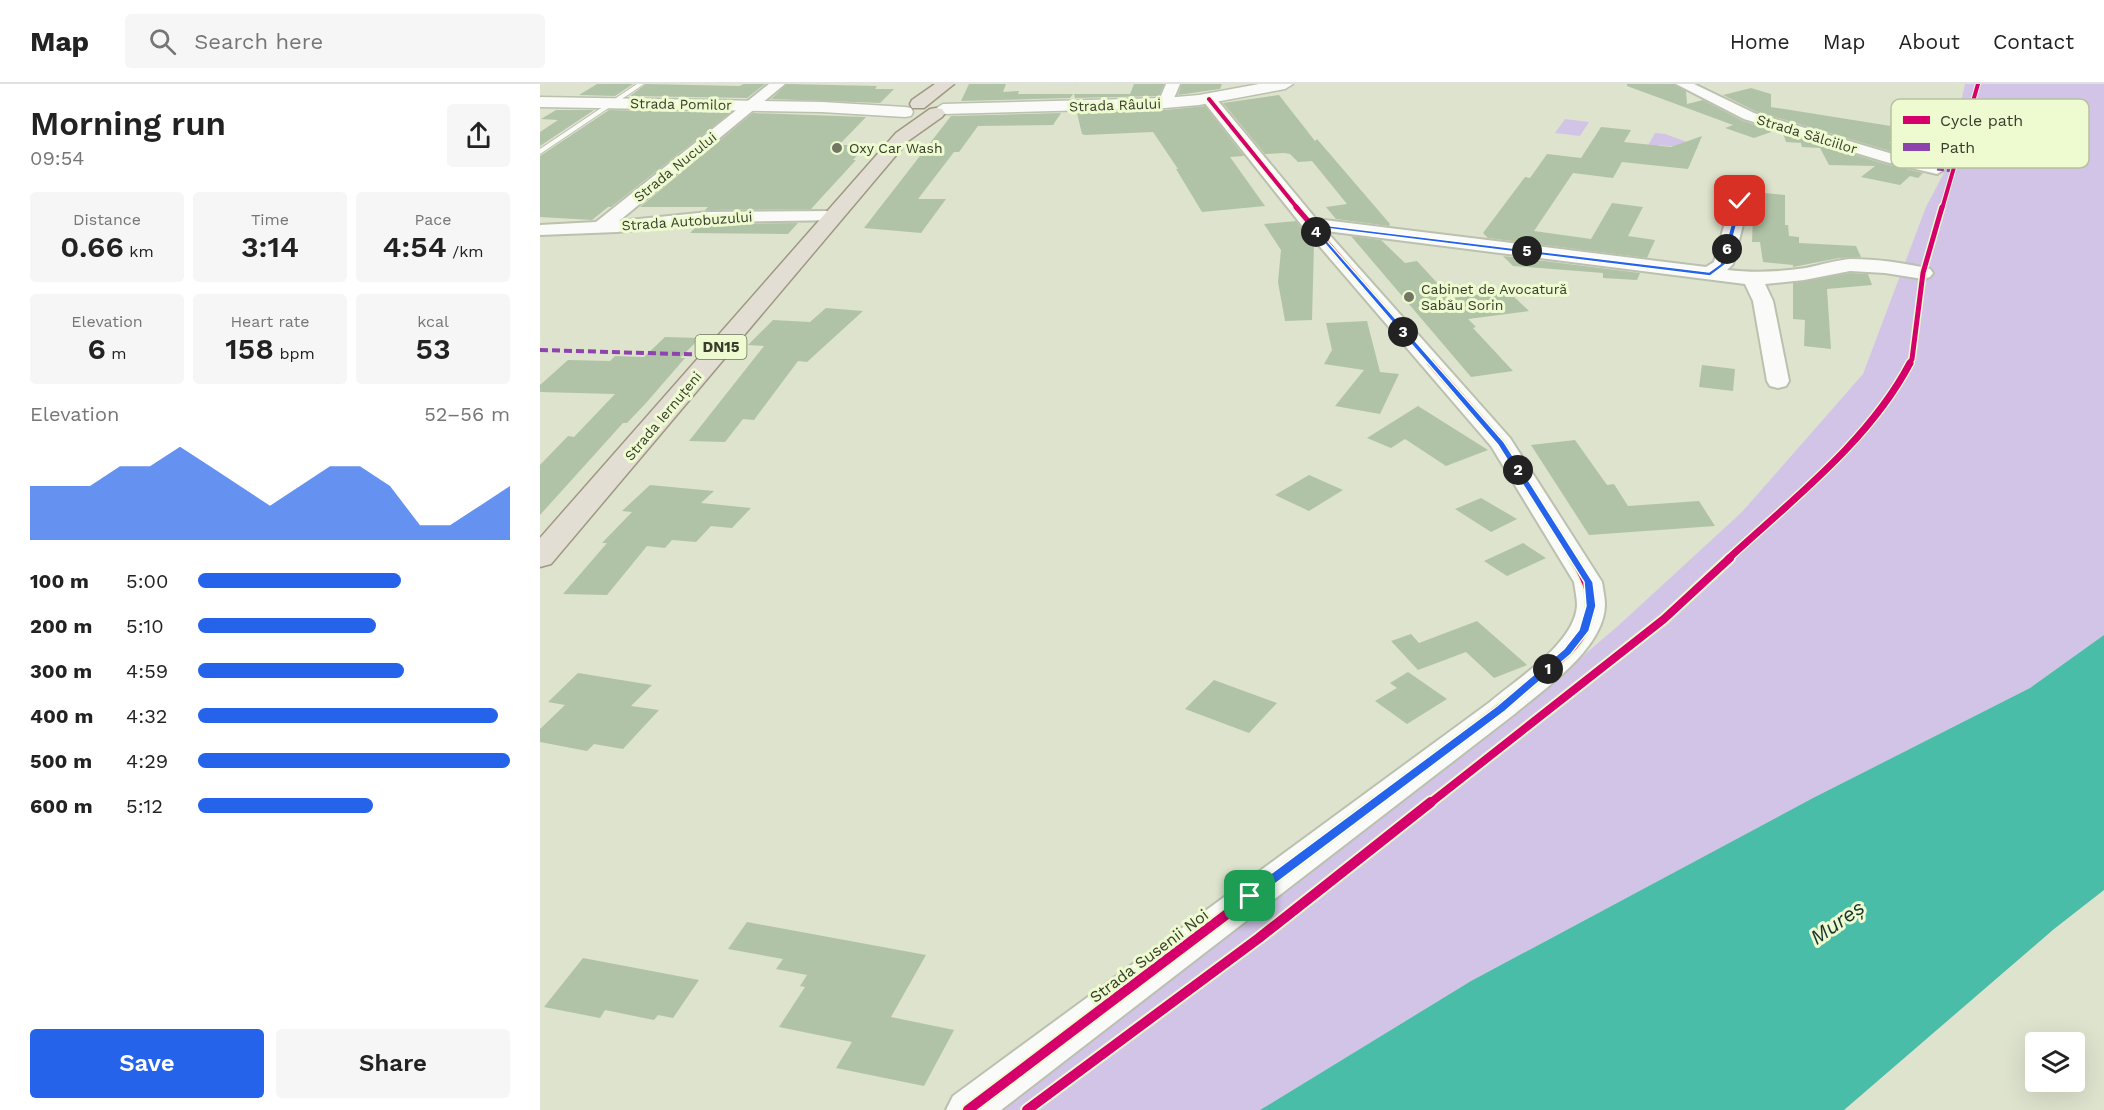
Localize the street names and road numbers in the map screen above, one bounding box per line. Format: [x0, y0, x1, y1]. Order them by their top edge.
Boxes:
street label: Strada Pomilor [630, 95, 732, 113]
street label: Strada Râului [1069, 95, 1161, 115]
street label: Strada Sălciilor [1755, 111, 1859, 157]
street label: Strada Nucului [631, 129, 719, 205]
street label: Strada Autobuzului [621, 208, 753, 234]
road number: DN15 [696, 335, 747, 359]
street label: Strada Iernuțeni [621, 368, 706, 464]
street label: Strada Susenii Noi [1086, 905, 1212, 1007]

